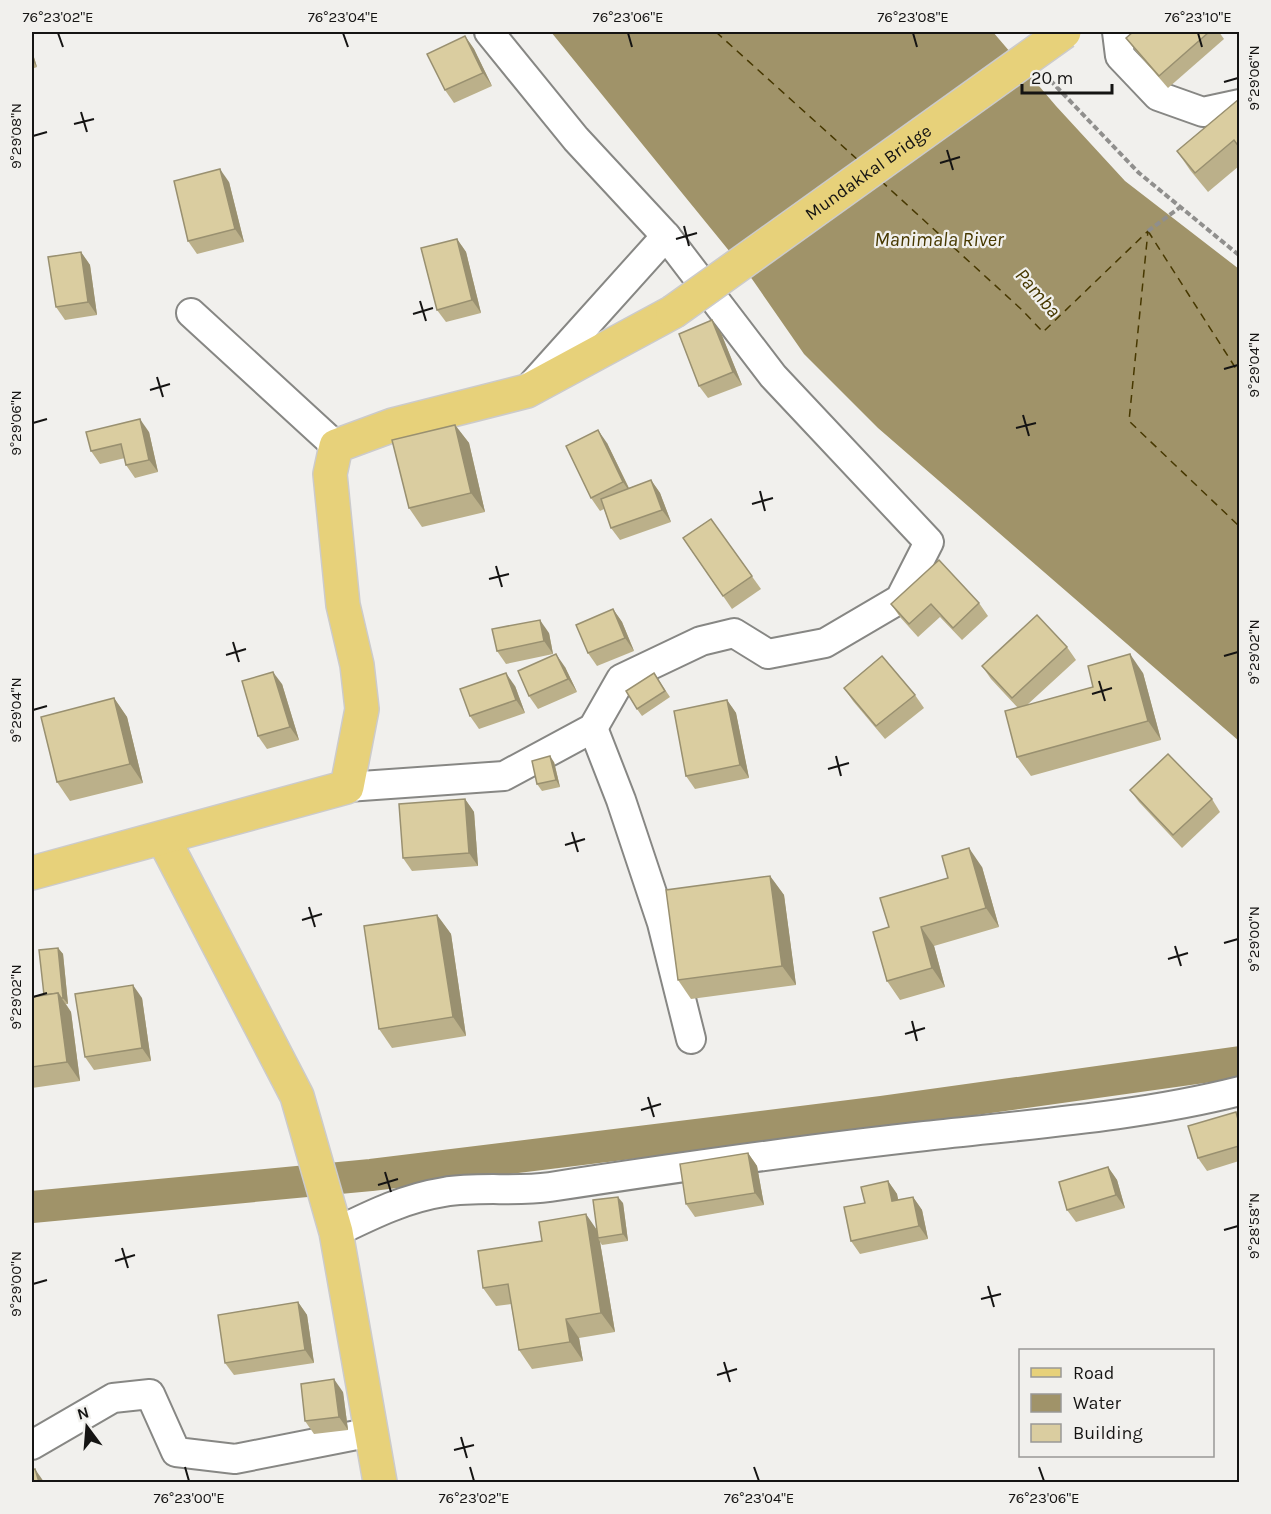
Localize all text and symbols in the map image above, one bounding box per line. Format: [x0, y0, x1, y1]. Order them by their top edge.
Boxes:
text: 76°23'02"E [23, 8, 93, 26]
text: 76°23'04"E [308, 8, 378, 26]
text: 76°23'06"E [593, 8, 663, 26]
text: 76°23'08"E [877, 8, 949, 26]
text: 76°23'10"E [1164, 8, 1232, 26]
text: 9°29'06"N [1245, 45, 1263, 111]
scale bar [1022, 57, 1112, 95]
text: 20 m [1031, 67, 1073, 89]
text: 9°29'08"N [7, 103, 25, 169]
street label: Mundakkal Bridge [801, 120, 936, 225]
water label: Manimala River [874, 228, 1005, 251]
water label: Pamba [1010, 264, 1066, 322]
text: 9°29'04"N [1245, 332, 1263, 398]
text: 9°29'06"N [7, 390, 25, 456]
text: 9°29'02"N [1245, 619, 1263, 685]
text: 9°29'04"N [7, 677, 25, 743]
text: 9°29'00"N [1245, 906, 1263, 972]
text: 9°29'02"N [7, 964, 25, 1030]
text: 9°28'58"N [1245, 1193, 1263, 1259]
text: 9°29'00"N [7, 1251, 25, 1317]
legend [1019, 1349, 1214, 1457]
text: Road [1073, 1362, 1114, 1384]
text: Water [1073, 1392, 1121, 1414]
north arrow [57, 1397, 117, 1457]
text: N [75, 1402, 91, 1424]
text: Building [1073, 1422, 1143, 1444]
text: 76°23'00"E [153, 1489, 225, 1507]
text: 76°23'02"E [439, 1489, 509, 1507]
text: 76°23'04"E [724, 1489, 794, 1507]
text: 76°23'06"E [1009, 1489, 1079, 1507]

